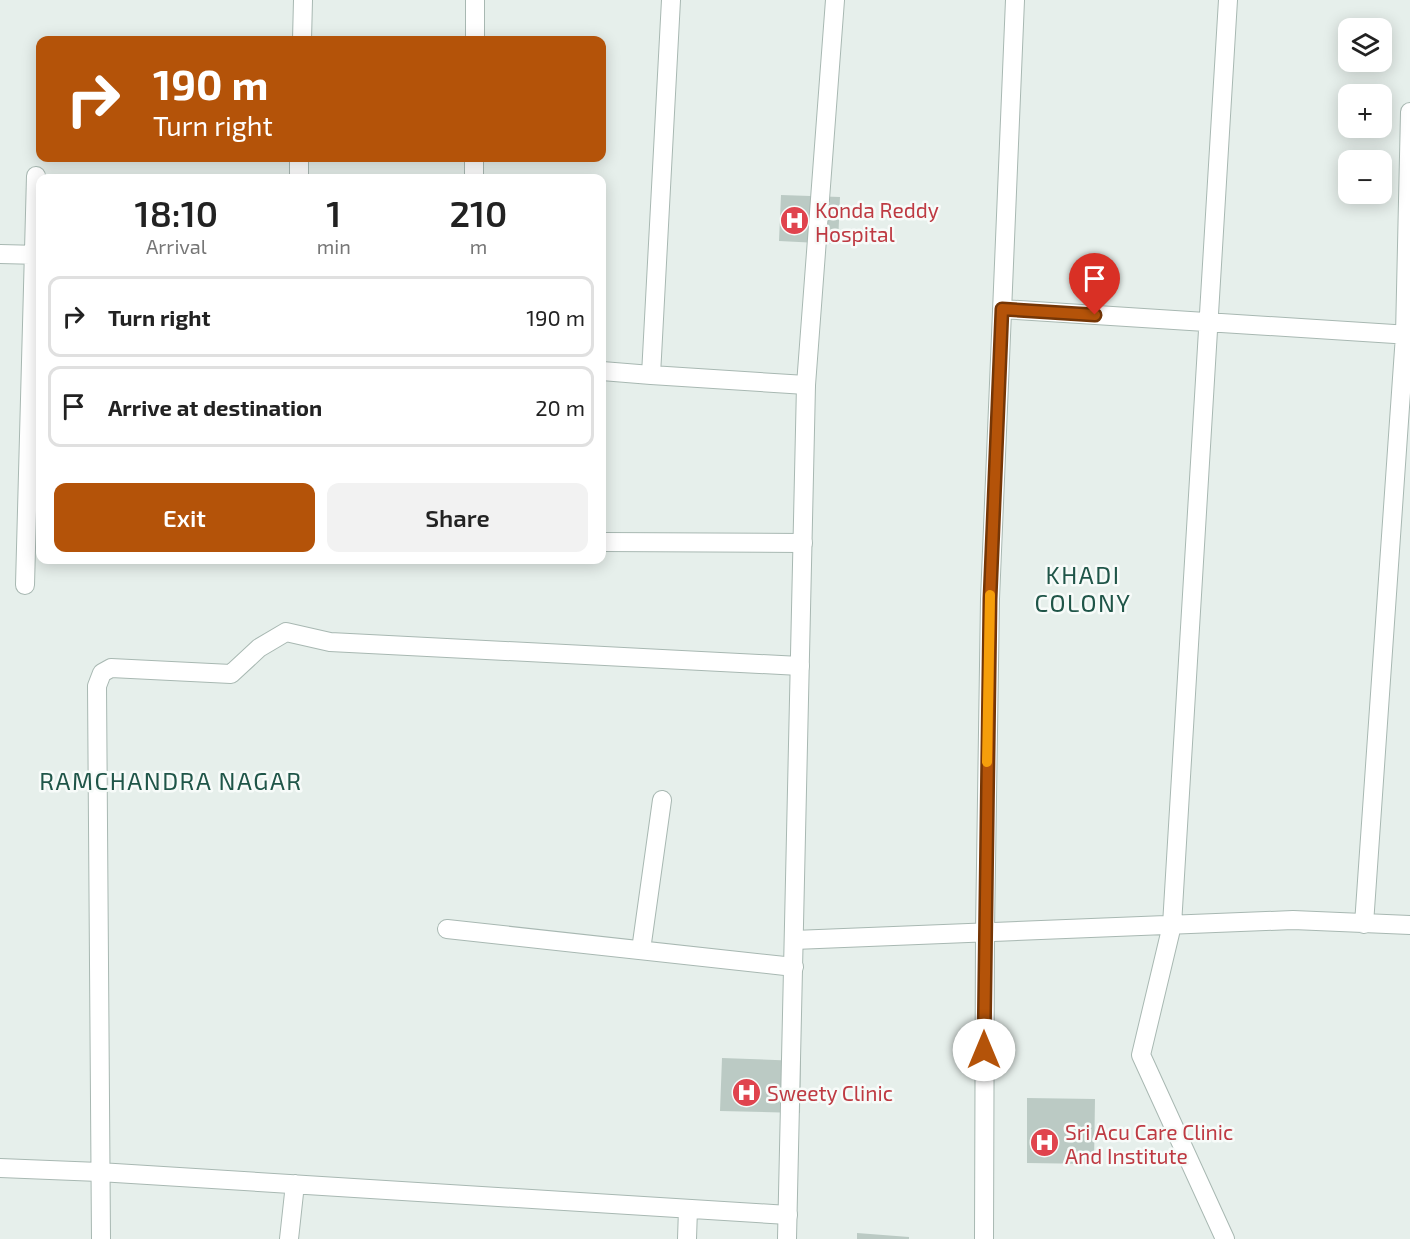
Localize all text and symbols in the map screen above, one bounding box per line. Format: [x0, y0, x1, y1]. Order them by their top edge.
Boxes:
map controls [1338, 18, 1392, 204]
button: layers [1338, 18, 1392, 72]
text: 190 m [153, 58, 269, 108]
icon: right [54, 60, 132, 138]
button: + [1338, 84, 1392, 138]
text: Turn right [153, 109, 273, 141]
button: − [1338, 150, 1392, 204]
text: 18:10 [135, 191, 218, 234]
text: 1 [326, 191, 341, 234]
text: 210 [449, 191, 507, 234]
place label: Konda Reddy Hospital [815, 197, 939, 246]
hospital icon: Konda Reddy Hospital [778, 205, 810, 237]
text: Arrival [146, 234, 207, 258]
text: min [317, 234, 351, 258]
text: m [470, 234, 487, 258]
pin [1069, 253, 1120, 315]
icon: arrive [1078, 262, 1111, 295]
icon: right [57, 300, 90, 333]
text: Turn right [108, 304, 210, 330]
text: 190 m [526, 304, 585, 330]
icon: arrive [57, 390, 90, 423]
text: Arrive at destination [108, 394, 322, 420]
text: 20 m [535, 394, 585, 420]
button: Exit [54, 483, 315, 552]
button: Share [327, 483, 588, 552]
district label: KHADI COLONY [1034, 560, 1132, 617]
district label: RAMCHANDRA NAGAR [39, 766, 303, 795]
position arrow [952, 1018, 1016, 1082]
hospital icon: Sweety Clinic [730, 1076, 762, 1108]
place label: Sweety Clinic [767, 1080, 893, 1105]
place label: Sri Acu Care Clinic And Institute [1065, 1119, 1233, 1168]
hospital icon: Sri Acu Care Clinic And Institute [1028, 1127, 1060, 1159]

